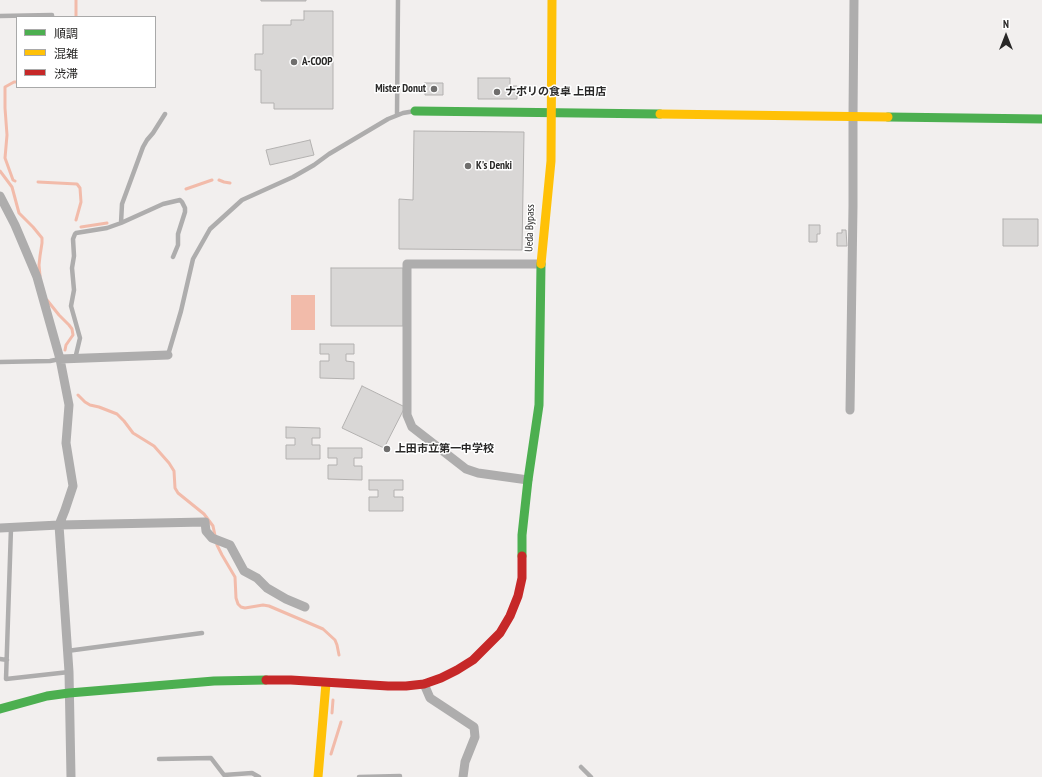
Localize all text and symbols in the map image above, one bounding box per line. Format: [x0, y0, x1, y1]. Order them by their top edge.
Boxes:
legend [16, 16, 156, 88]
north arrow [986, 16, 1026, 56]
text: N [1003, 17, 1009, 31]
text: 順調 [54, 26, 78, 41]
text: 混雑 [54, 46, 78, 61]
place label: A-COOP [302, 55, 333, 69]
marker: A-COOP [289, 57, 299, 67]
text: 渋滞 [54, 66, 78, 81]
place label: Mister Donut [375, 82, 426, 96]
marker: Mister Donut [429, 84, 439, 94]
place label: ナポリの食卓 上田店 [505, 85, 606, 99]
marker: ナポリの食卓 上田店 [492, 87, 502, 97]
place label: K's Denki [476, 159, 512, 173]
marker: K's Denki [463, 161, 473, 171]
street label: Ueda Bypass [523, 204, 537, 252]
place label: 上田市立第一中学校 [395, 442, 494, 456]
marker: 上田市立第一中学校 [382, 444, 392, 454]

